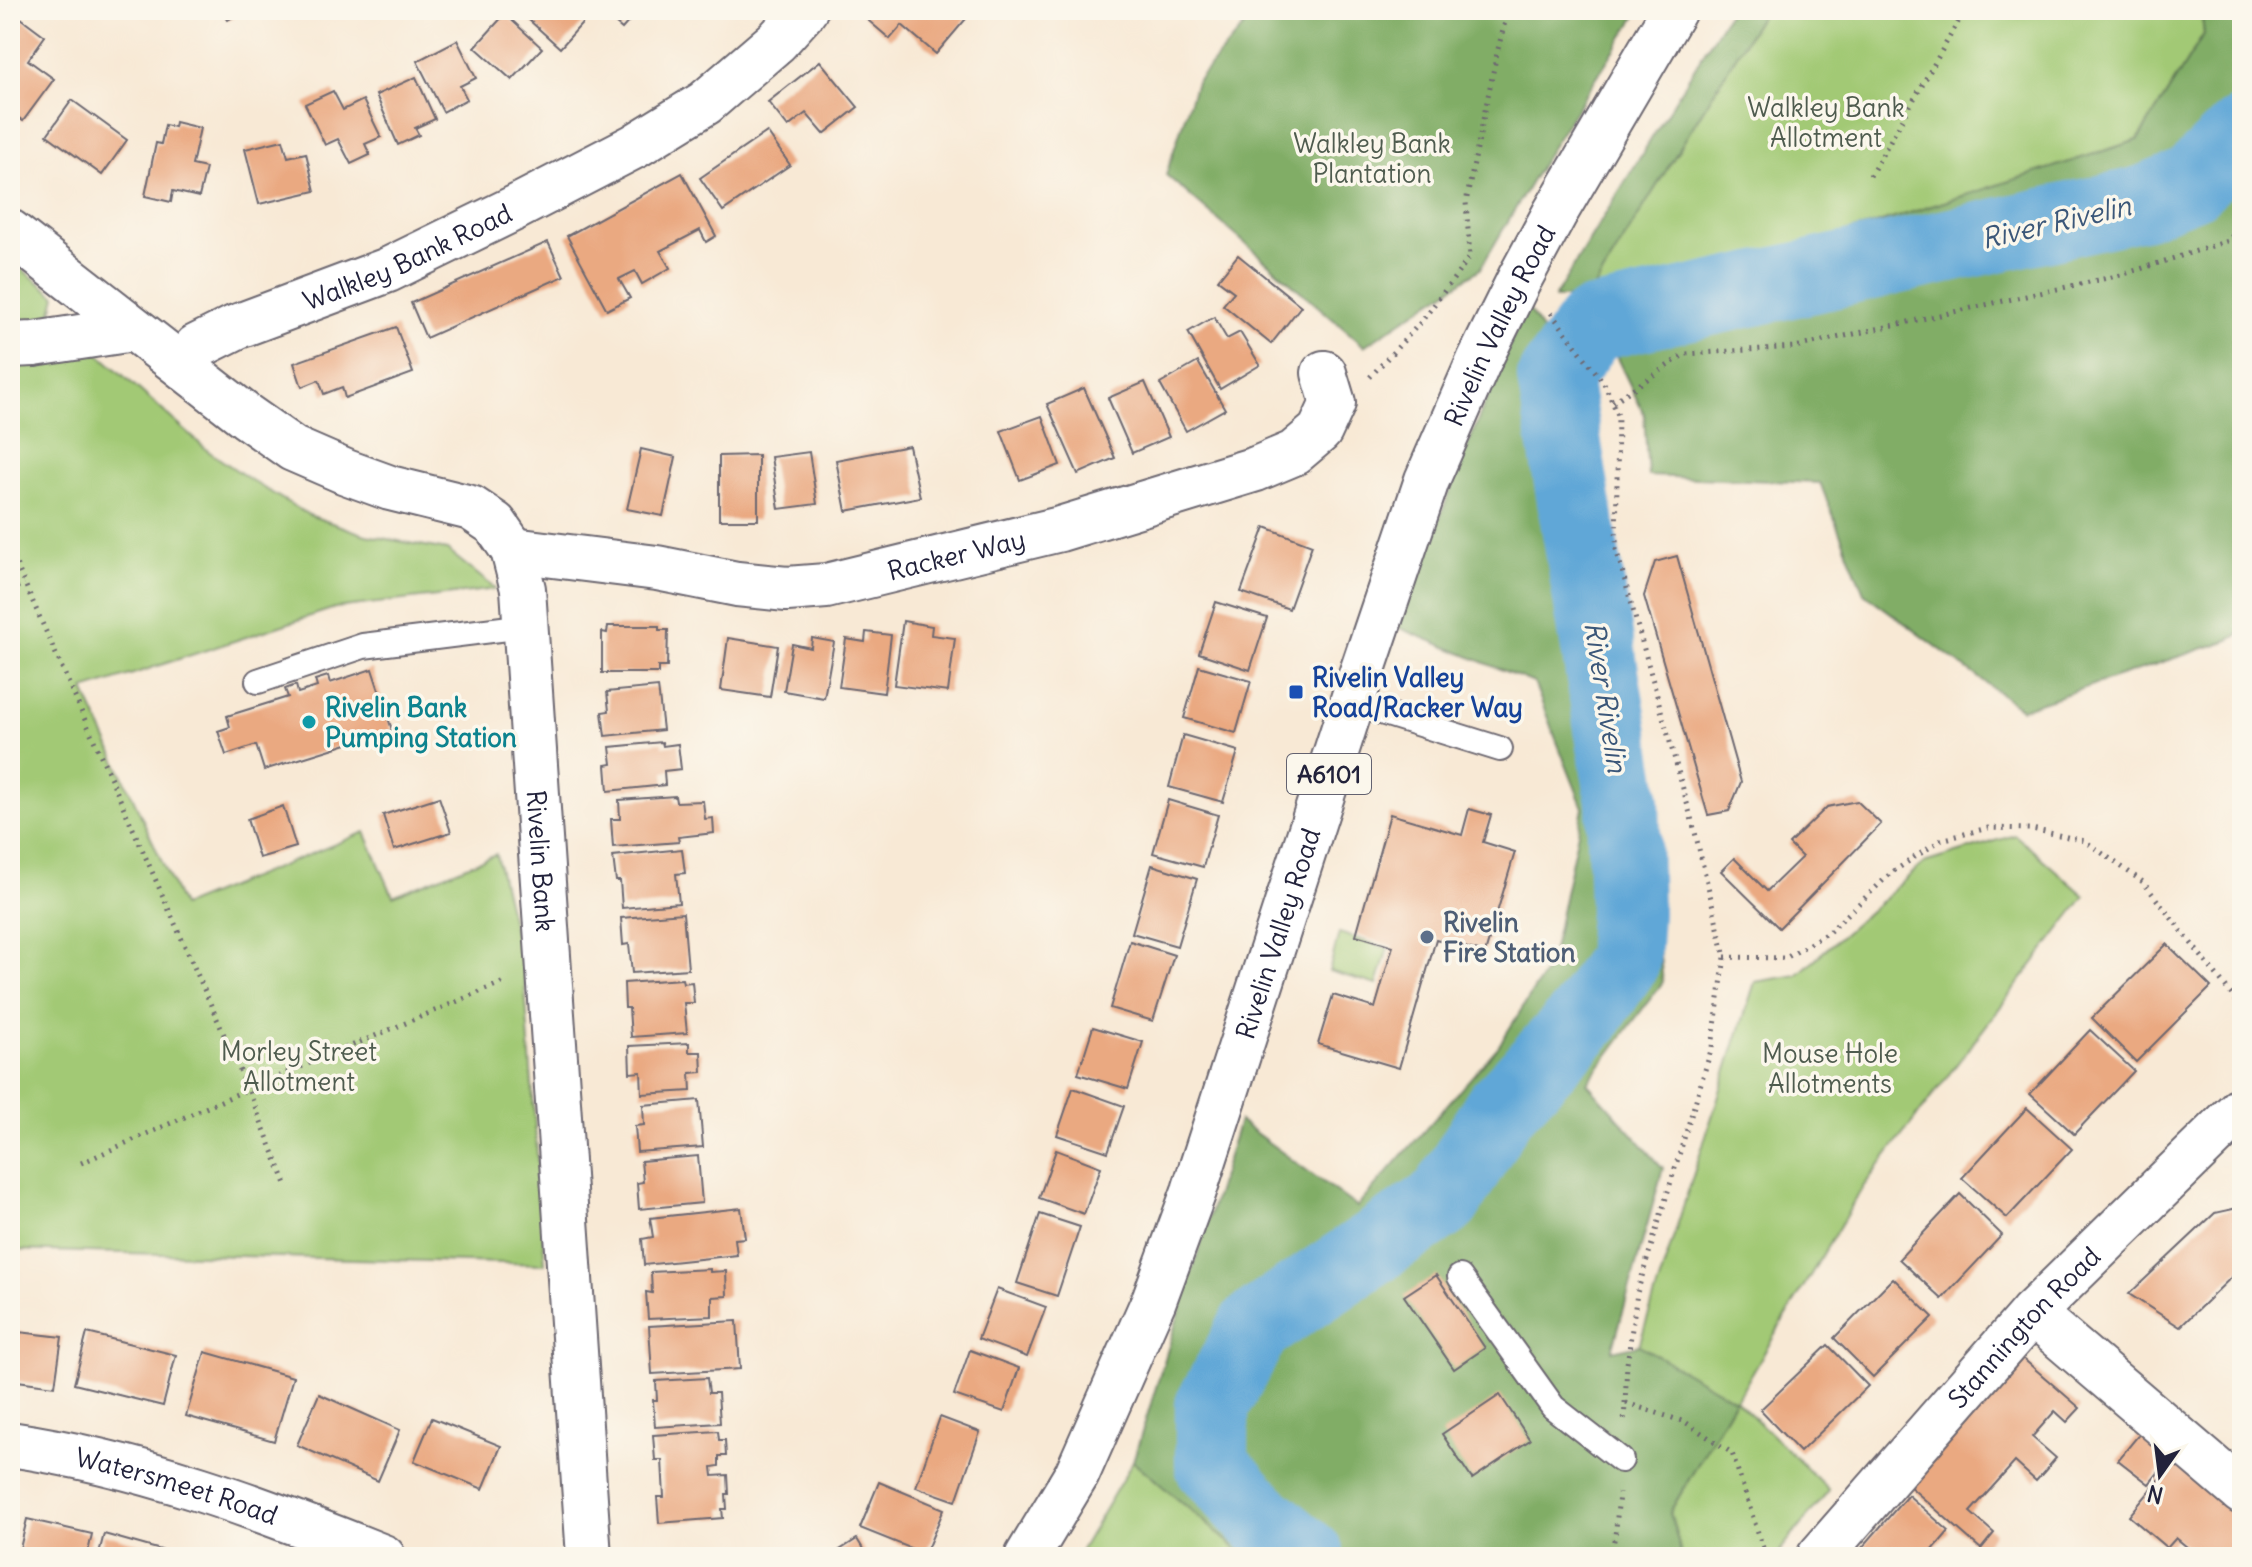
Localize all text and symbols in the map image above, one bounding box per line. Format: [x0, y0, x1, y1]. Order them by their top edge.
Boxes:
park label: Walkley Bank Allotment [1747, 91, 1905, 154]
park label: Walkley Bank Plantation [1293, 127, 1451, 190]
water label: River Rivelin [1978, 187, 2135, 257]
street label: Walkley Bank Road [298, 196, 517, 317]
street label: Rivelin Valley Road [1436, 219, 1562, 431]
street label: Racker Way [884, 522, 1028, 587]
water label: River Rivelin [1576, 619, 1636, 776]
place label: Rivelin Valley Road/Racker Way [1312, 661, 1523, 724]
marker: Rivelin Valley Road/Racker Way [1287, 683, 1305, 701]
place label: Rivelin Bank Pumping Station [325, 691, 517, 754]
marker: Rivelin Bank Pumping Station [300, 713, 318, 731]
road number: A6101 [1287, 754, 1371, 794]
street label: Rivelin Bank [520, 789, 563, 933]
street label: Rivelin Valley Road [1228, 824, 1327, 1043]
place label: Rivelin Fire Station [1443, 906, 1575, 969]
marker: Rivelin Fire Station [1418, 928, 1436, 946]
park label: Morley Street Allotment [221, 1035, 377, 1098]
park label: Mouse Hole Allotments [1762, 1037, 1898, 1100]
street label: Stannington Road [1940, 1239, 2107, 1414]
north arrow [2120, 1435, 2200, 1515]
street label: Watersmeet Road [73, 1440, 282, 1531]
text: N [2144, 1479, 2166, 1510]

